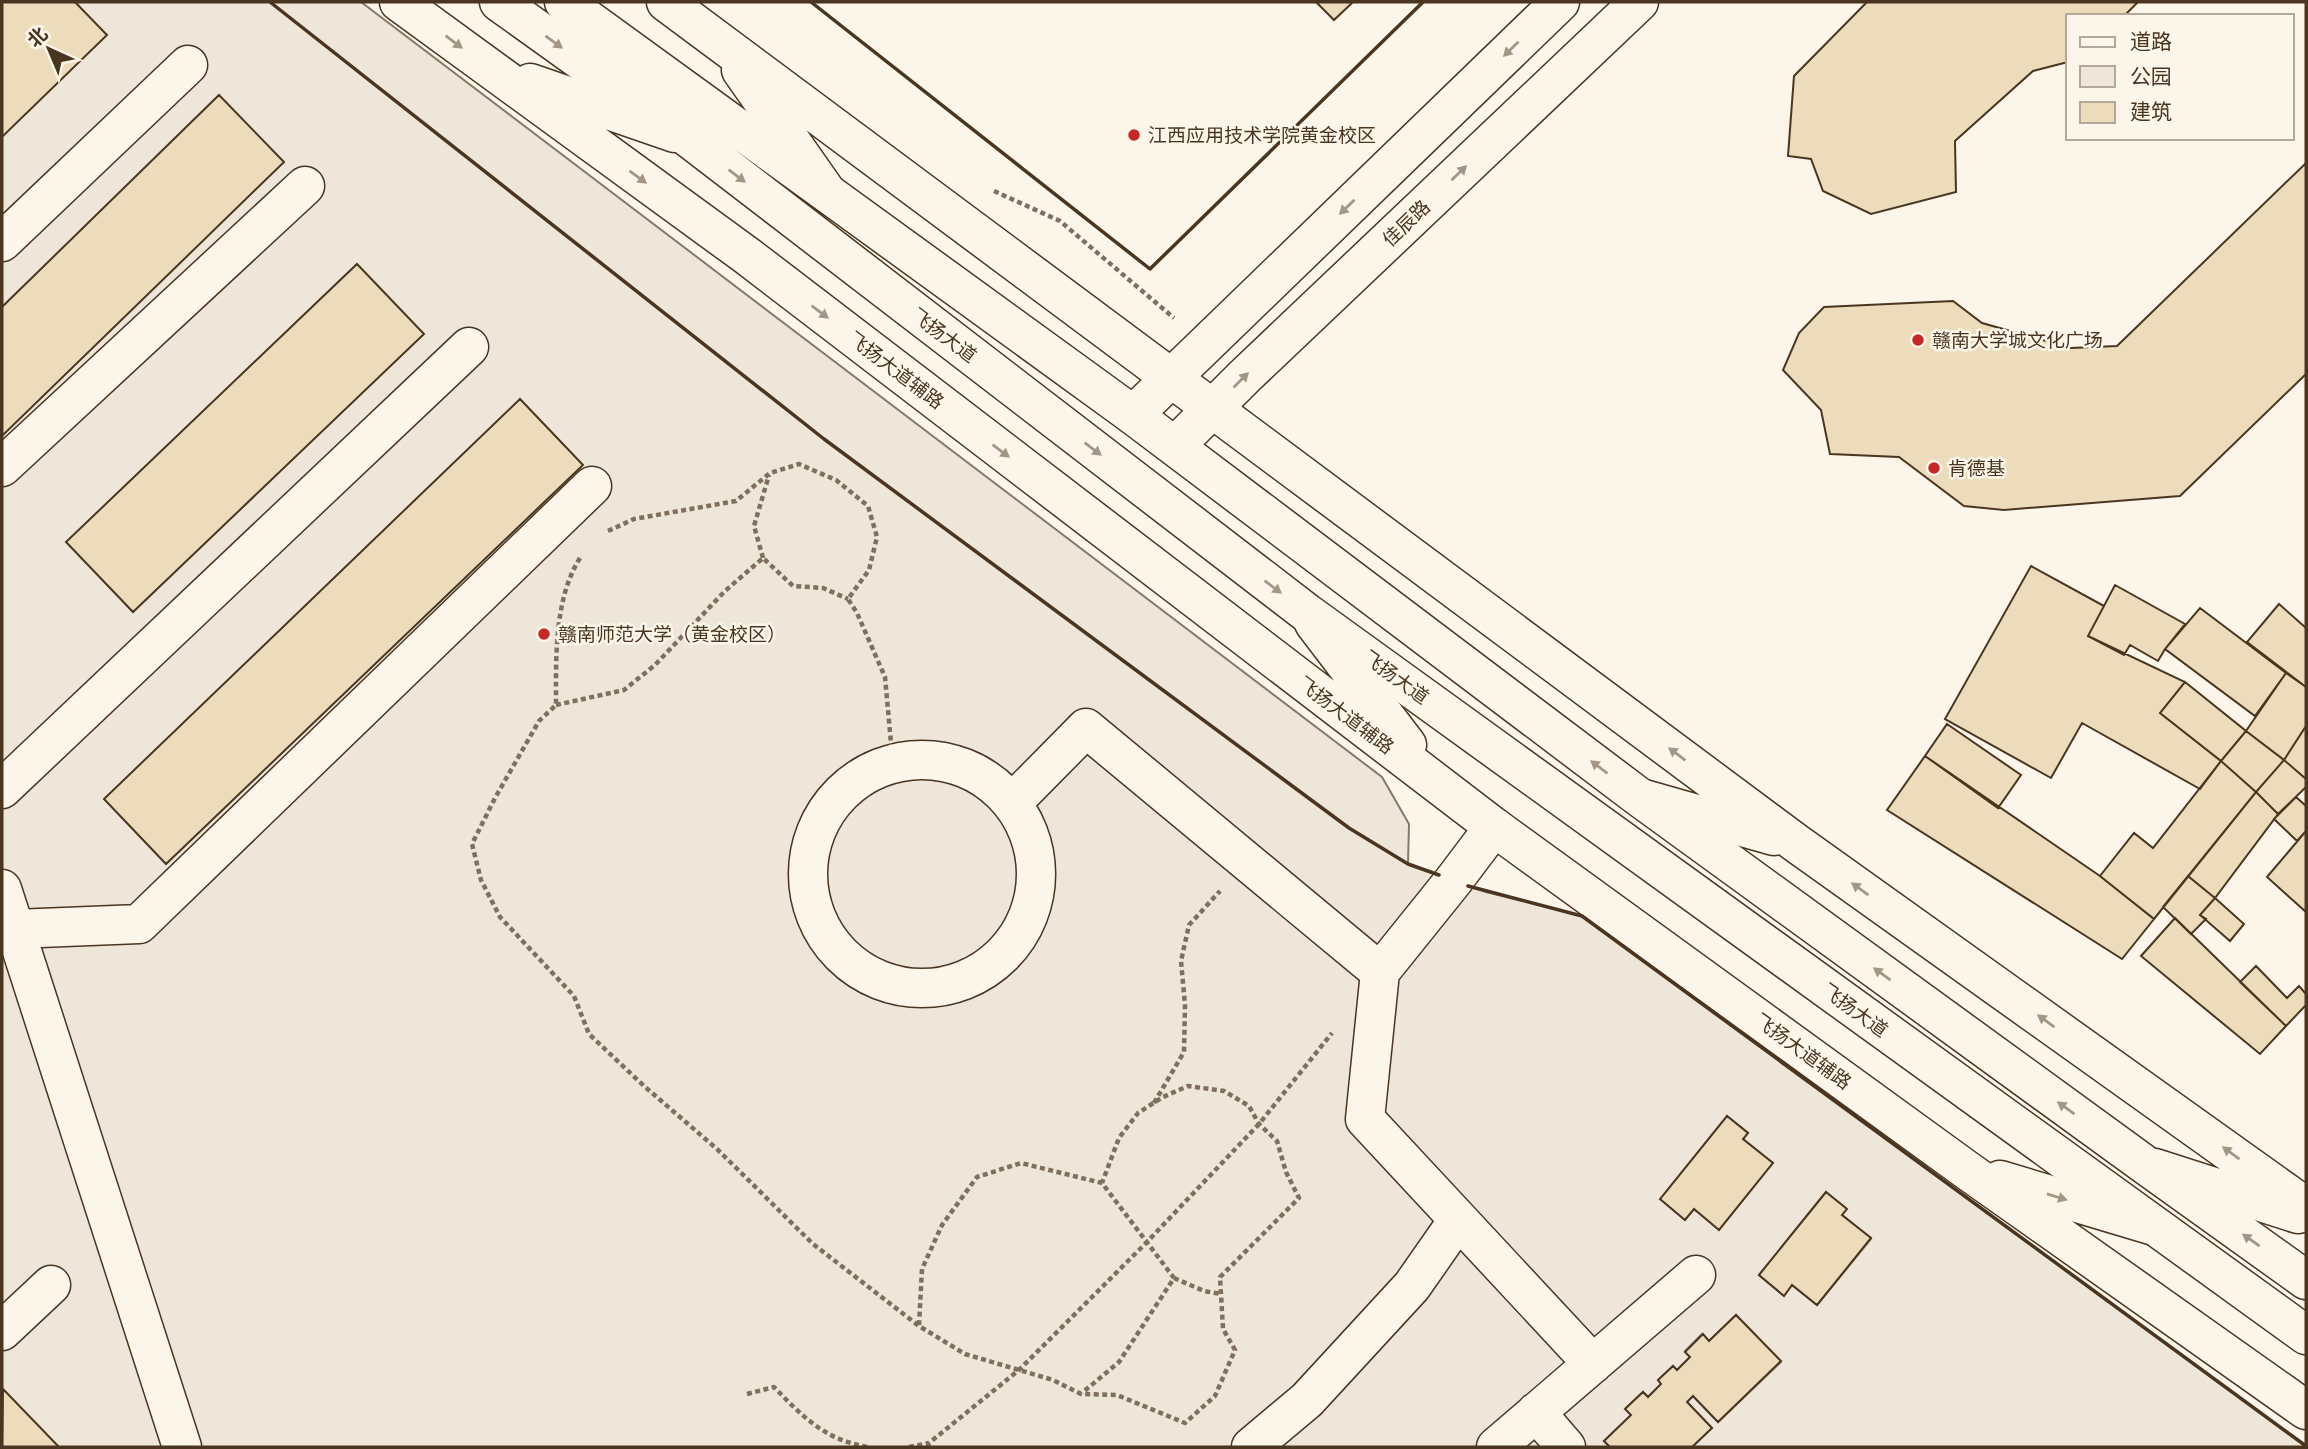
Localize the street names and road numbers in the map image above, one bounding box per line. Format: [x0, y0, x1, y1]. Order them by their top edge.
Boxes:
street label: 佳辰路 [1376, 194, 1436, 252]
street label: 飞扬大道 [906, 302, 982, 368]
street label: 飞扬大道辅路 [843, 325, 949, 415]
street label: 飞扬大道 [1358, 644, 1434, 710]
street label: 飞扬大道辅路 [1293, 670, 1399, 760]
street label: 飞扬大道 [1817, 977, 1893, 1043]
street label: 飞扬大道辅路 [1749, 1007, 1857, 1095]

